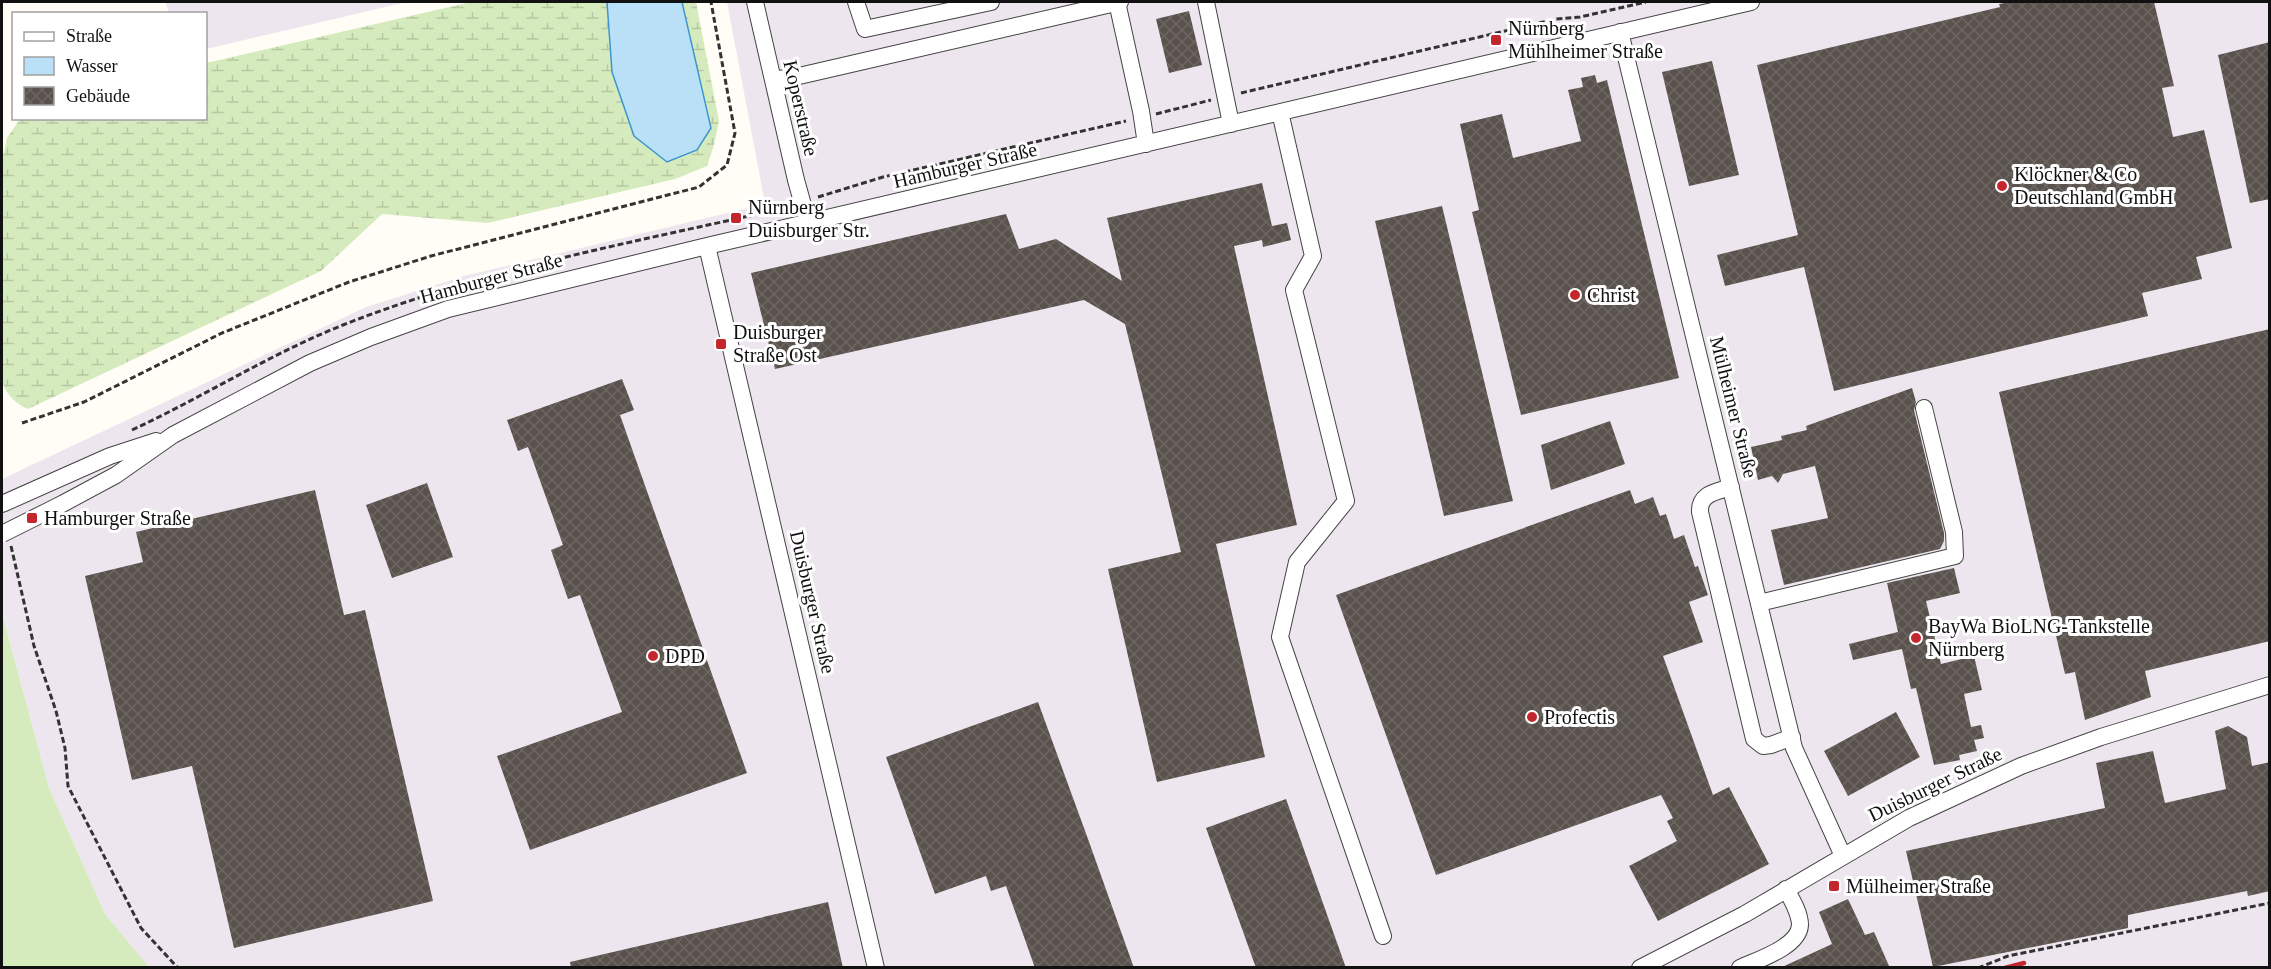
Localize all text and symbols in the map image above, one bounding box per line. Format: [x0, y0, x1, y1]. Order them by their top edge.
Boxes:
legend [12, 12, 207, 120]
place label: Nürnberg Mühlheimer Straße [1508, 17, 1663, 62]
text: Straße [66, 26, 112, 46]
marker: Nürnberg Mühlheimer Straße [1489, 33, 1503, 47]
text: Wasser [66, 56, 118, 76]
street label: Koperstraße [778, 58, 823, 158]
text: Gebäude [66, 86, 130, 106]
street label: Hamburger Straße [891, 138, 1039, 193]
place label: Klöckner & Co Deutschland GmbH [2014, 163, 2173, 208]
marker: Klöckner & Co Deutschland GmbH [1995, 179, 2009, 193]
place label: Nürnberg Duisburger Str. [748, 196, 870, 242]
marker: Nürnberg Duisburger Str. [729, 211, 743, 225]
street label: Hamburger Straße [417, 248, 565, 309]
place label: Christ [1587, 284, 1636, 306]
marker: Christ [1568, 288, 1582, 302]
place label: Duisburger Straße Ost [733, 321, 823, 366]
street label: Mülheimer Straße [1706, 334, 1762, 480]
marker: Duisburger Straße Ost [714, 337, 728, 351]
place label: Hamburger Straße [44, 507, 191, 530]
marker: Hamburger Straße [25, 511, 39, 525]
street label: Duisburger Straße [785, 529, 840, 676]
place label: BayWa BioLNG-Tankstelle Nürnberg [1928, 615, 2150, 661]
marker: BayWa BioLNG-Tankstelle Nürnberg [1909, 631, 1923, 645]
place label: DPD [665, 645, 705, 667]
marker: DPD [646, 649, 660, 663]
place label: Profectis [1544, 706, 1615, 728]
marker: Profectis [1525, 710, 1539, 724]
street label: Duisburger Straße [1865, 742, 2006, 827]
place label: Mülheimer Straße [1846, 875, 1991, 897]
marker: Mülheimer Straße [1827, 879, 1841, 893]

